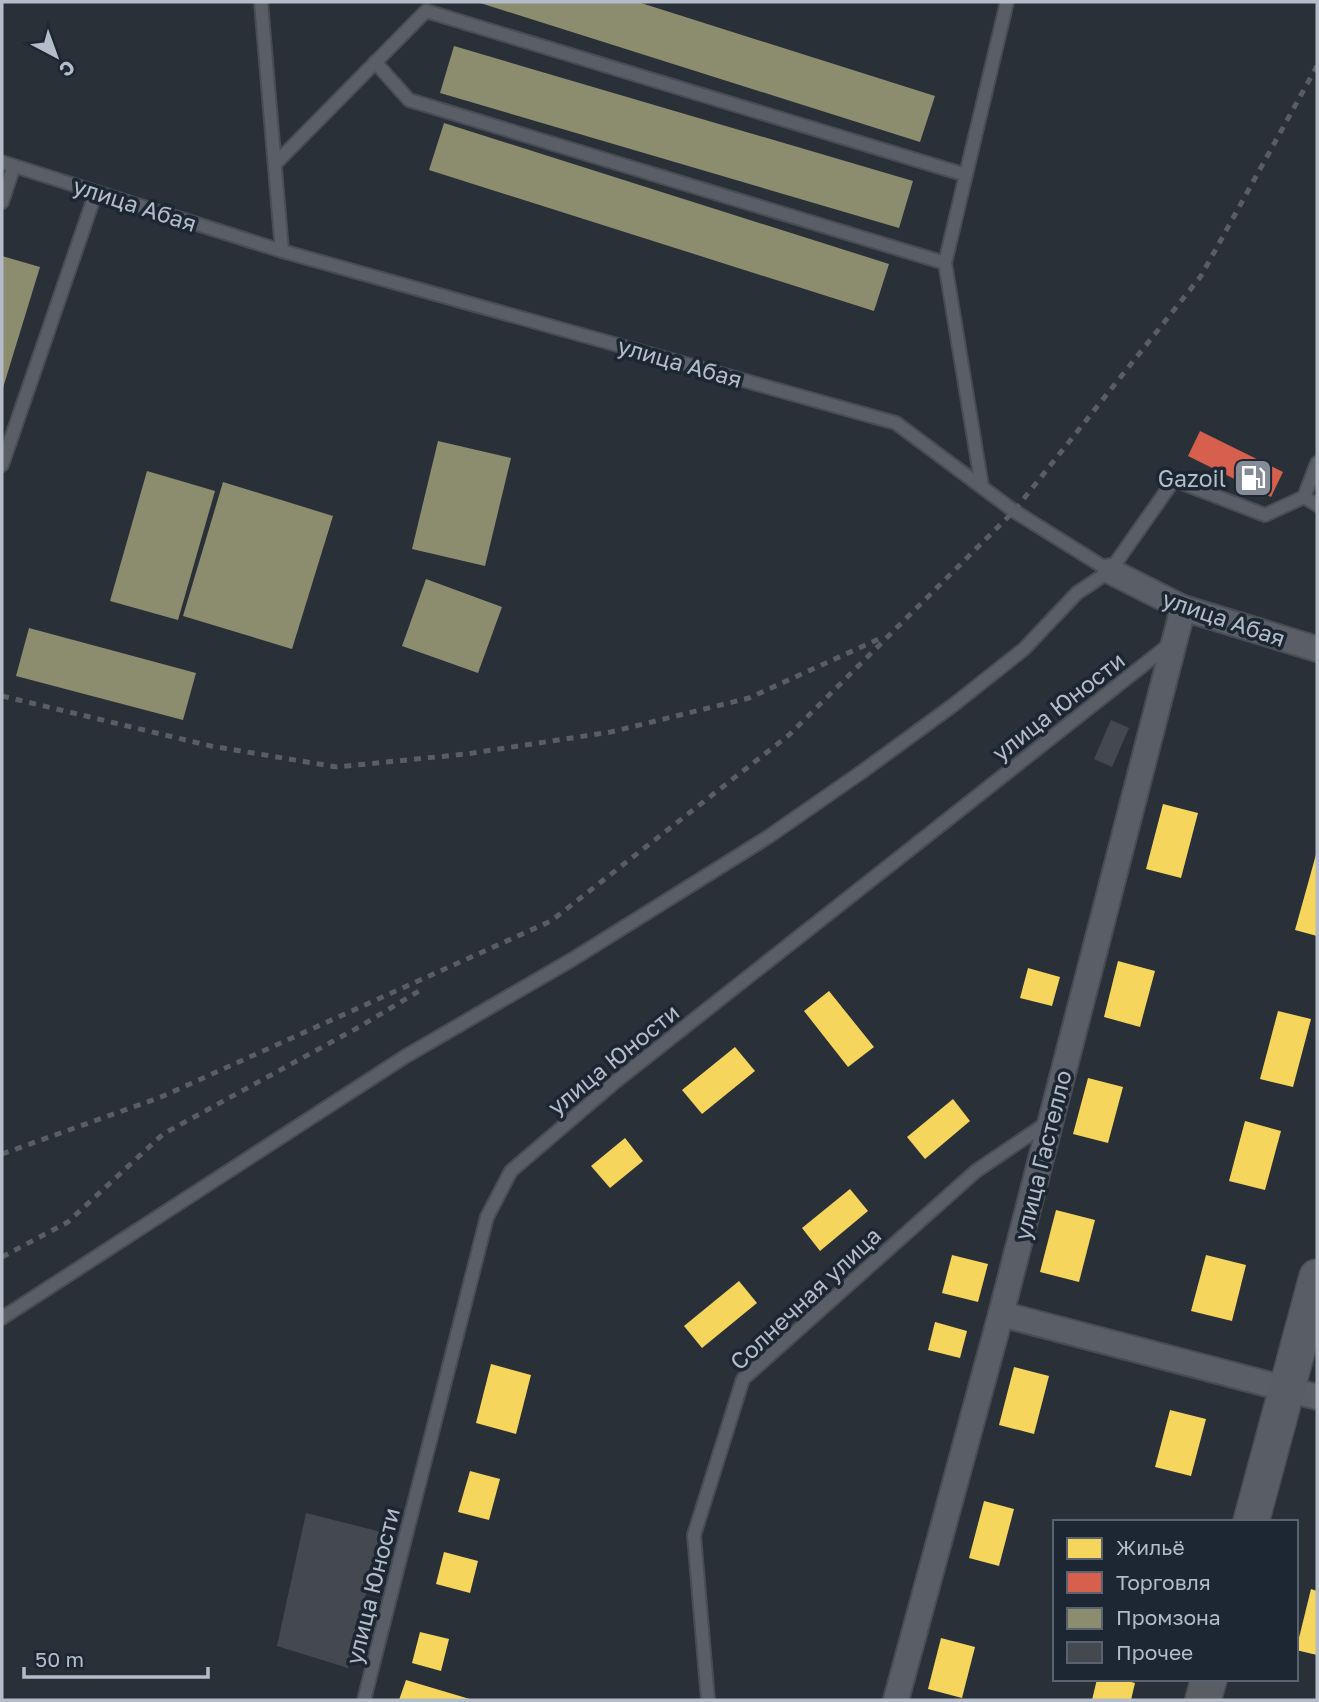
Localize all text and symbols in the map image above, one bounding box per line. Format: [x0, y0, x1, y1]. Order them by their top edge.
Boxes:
north arrow [21, 21, 91, 91]
text: С [55, 56, 80, 82]
street label: улица Абая [70, 171, 200, 237]
street label: улица Абая [615, 331, 745, 393]
fuel station icon: Gazoil [1232, 457, 1274, 499]
place label: Gazoil [1158, 464, 1226, 492]
street label: улица Абая [1159, 584, 1289, 652]
street label: улица Юности [986, 646, 1130, 766]
street label: улица Юности [542, 998, 684, 1120]
street label: улица Гастелло [1007, 1067, 1077, 1243]
street label: Солнечная улица [724, 1221, 886, 1375]
street label: улица Юности [339, 1505, 405, 1667]
legend [1053, 1520, 1298, 1681]
text: Жильё [1116, 1534, 1185, 1560]
text: Торговля [1116, 1569, 1211, 1595]
text: Промзона [1116, 1604, 1221, 1630]
scale bar [24, 1636, 208, 1680]
text: Прочее [1116, 1639, 1193, 1665]
text: 50 m [35, 1646, 84, 1672]

